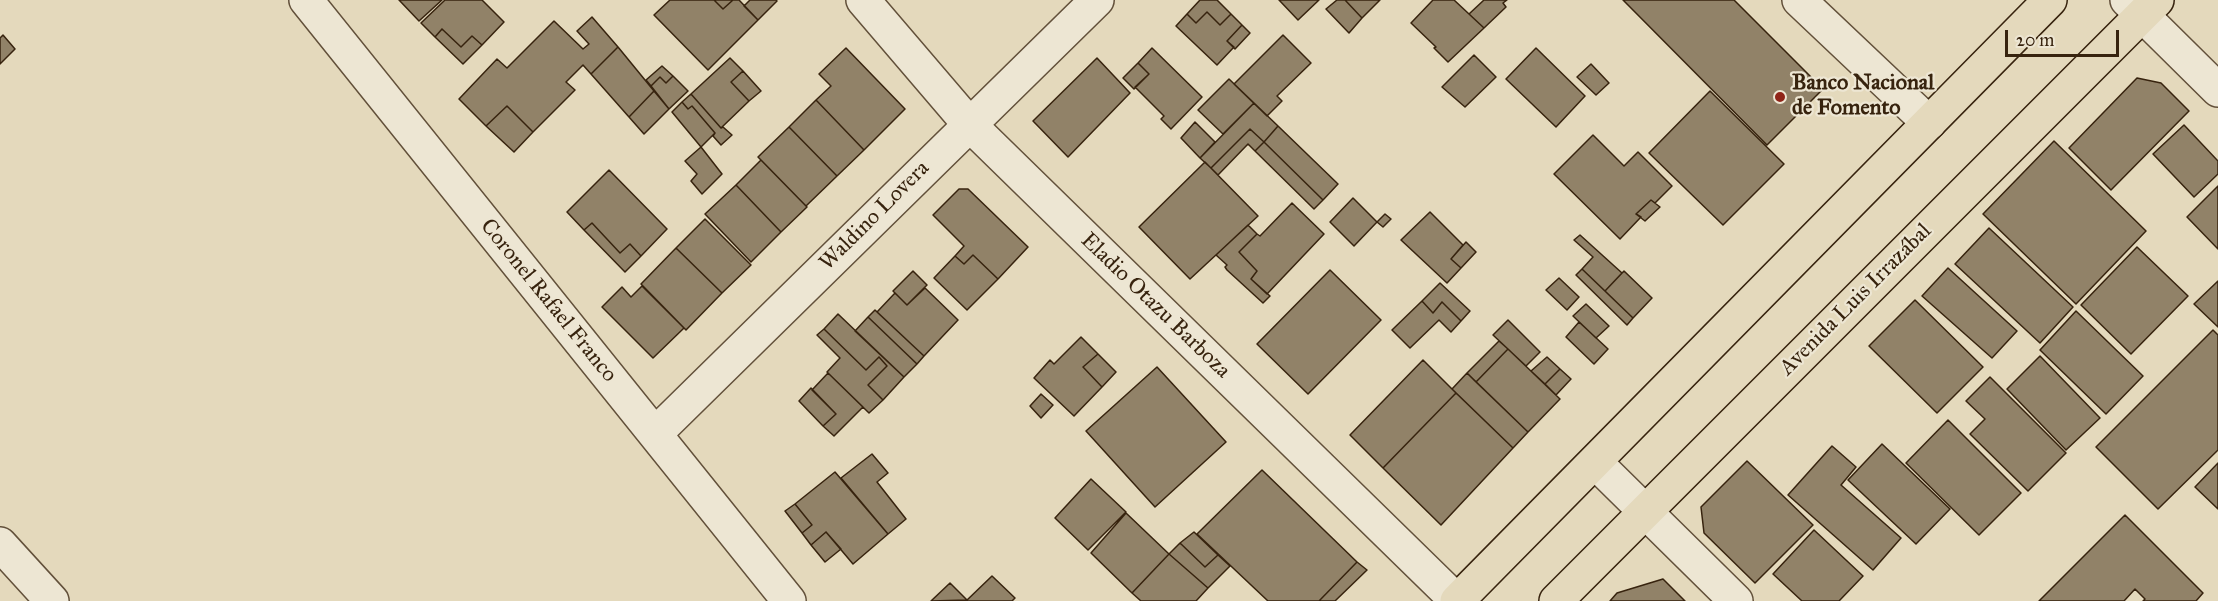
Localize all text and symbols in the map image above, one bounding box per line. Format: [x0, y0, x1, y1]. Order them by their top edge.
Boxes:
scale bar [2008, 18, 2122, 56]
text: 20 m [2016, 29, 2054, 51]
place label: Banco Nacional de Fomento [1792, 71, 1934, 122]
marker: Banco Nacional de Fomento [1773, 90, 1787, 104]
street label: Waldino Lovera [815, 156, 935, 276]
street label: Coronel Rafael Franco [474, 214, 622, 388]
street label: Avenida Luis Irrazábal [1775, 219, 1937, 381]
street label: Eladio Otazu Barboza [1075, 228, 1235, 384]

